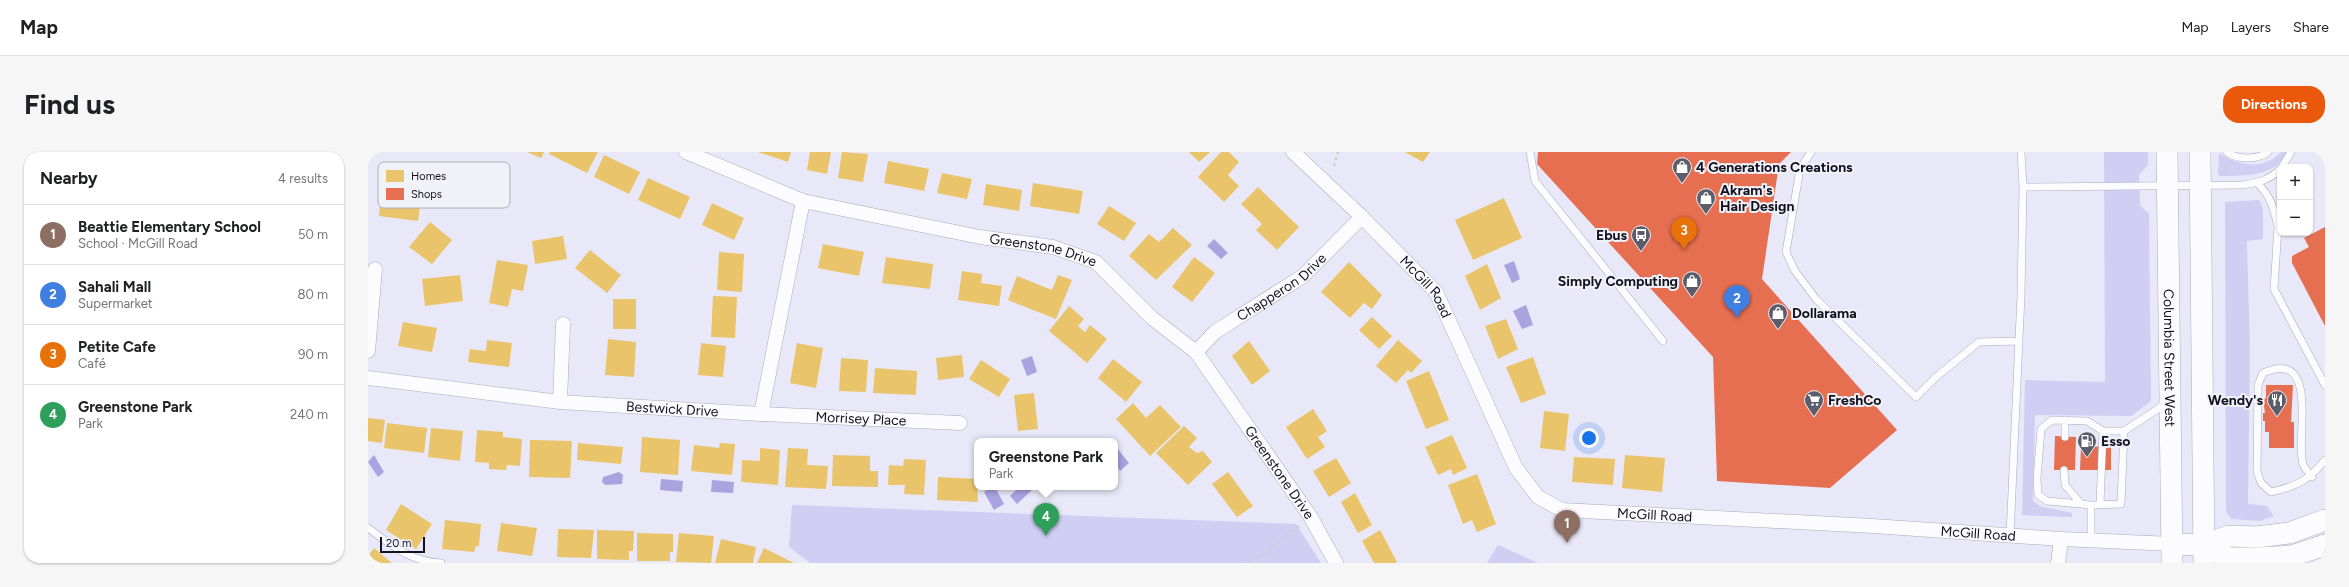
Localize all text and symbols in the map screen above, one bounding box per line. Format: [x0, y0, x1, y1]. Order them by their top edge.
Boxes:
text: Map [20, 16, 58, 39]
text: Map [2181, 19, 2209, 36]
text: Layers [2231, 19, 2271, 36]
text: Share [2293, 19, 2329, 36]
button: Directions [2223, 86, 2325, 123]
text: Find us [24, 87, 115, 121]
shop icon: 4 Generations Creations [1671, 156, 1693, 184]
place label: 4 Generations Creations [1696, 159, 1853, 176]
legend [378, 162, 510, 208]
map controls [2277, 164, 2313, 236]
button: + [2277, 164, 2313, 200]
text: Nearby [40, 168, 98, 188]
text: Homes [411, 170, 446, 183]
text: 4 results [278, 171, 328, 186]
place label: Akram's Hair Design [1720, 182, 1794, 215]
shop icon: Akram's Hair Design [1695, 187, 1717, 215]
text: Shops [411, 188, 442, 201]
button: − [2277, 200, 2313, 236]
pin: 3 [1671, 217, 1697, 250]
text: Beattie Elementary School [78, 218, 261, 236]
bus stop icon: Ebus [1630, 224, 1652, 252]
text: 1 [50, 227, 56, 242]
text: 50 m [298, 227, 328, 242]
place label: Ebus [1596, 227, 1627, 244]
street label: Greenstone Drive [988, 230, 1099, 271]
text: School · McGill Road [78, 236, 198, 251]
street label: Chapperon Drive [1234, 250, 1330, 325]
street label: McGill Road [1396, 252, 1455, 321]
shop icon: Simply Computing [1681, 270, 1703, 298]
place label: Simply Computing [1558, 273, 1678, 290]
text: Sahali Mall [78, 278, 151, 296]
pin: 2 [1724, 285, 1750, 318]
text: 2 [49, 287, 57, 302]
text: 80 m [297, 287, 328, 302]
street label: Columbia Street West [2160, 289, 2178, 427]
text: Supermarket [78, 296, 153, 311]
shop icon: Dollarama [1767, 302, 1789, 330]
place label: Dollarama [1792, 305, 1857, 322]
text: Petite Cafe [78, 338, 156, 356]
text: 3 [49, 347, 57, 362]
text: 90 m [298, 347, 328, 362]
text: Café [78, 356, 106, 371]
supermarket icon: FreshCo [1803, 389, 1825, 417]
restaurant icon: Wendy's [2266, 389, 2288, 417]
place label: FreshCo [1828, 392, 1881, 409]
place label: Wendy's [2208, 392, 2263, 409]
text: Greenstone Park [78, 398, 193, 416]
street label: Bestwick Drive [626, 398, 719, 420]
text: 4 [49, 407, 57, 422]
text: 240 m [290, 407, 328, 422]
street label: Morrisey Place [815, 408, 907, 430]
text: Park [78, 416, 103, 431]
street label: Greenstone Drive [1241, 423, 1318, 523]
your location [1579, 428, 1599, 448]
fuel station icon: Esso [2076, 430, 2098, 458]
place label: Esso [2101, 433, 2130, 450]
popup [974, 438, 1118, 490]
text: Greenstone Park [989, 448, 1103, 466]
text: Park [989, 466, 1013, 481]
pin: 4 [1033, 503, 1059, 536]
street label: McGill Road [1617, 505, 1693, 526]
pin: 1 [1554, 510, 1580, 543]
street label: McGill Road [1940, 523, 2016, 545]
scale bar [380, 535, 425, 554]
text: 20 m [386, 537, 411, 550]

